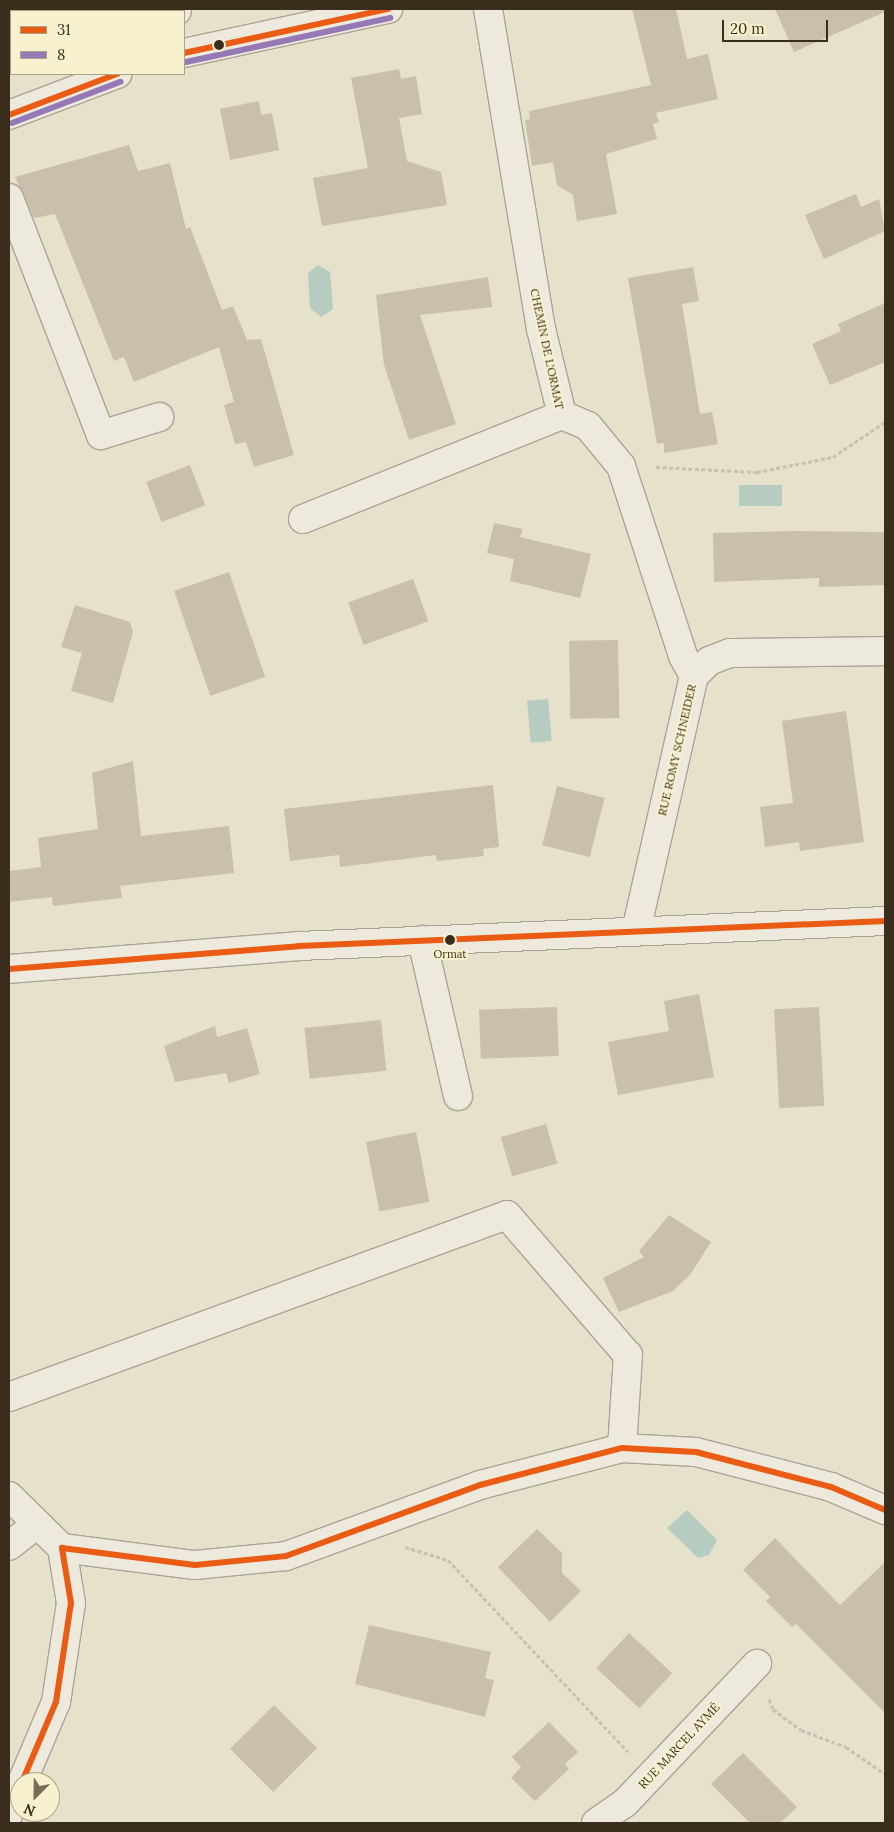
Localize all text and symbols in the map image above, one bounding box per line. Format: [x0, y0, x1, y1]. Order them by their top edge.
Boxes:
legend [10, 10, 185, 75]
scale bar [724, 10, 830, 42]
text: 20 m [730, 19, 765, 38]
text: 31 [57, 20, 71, 39]
unlabelled marker [214, 40, 224, 50]
text: 8 [57, 45, 65, 64]
street label: CHEMIN DE L'ORMAT [527, 287, 567, 411]
street label: RUE ROMY SCHNEIDER [655, 683, 699, 817]
marker: Ormat [445, 935, 455, 945]
place label: Ormat [433, 947, 467, 961]
street label: RUE MARCEL AYMÉ [635, 1700, 723, 1792]
north arrow [10, 1772, 60, 1822]
text: N [21, 1799, 38, 1820]

